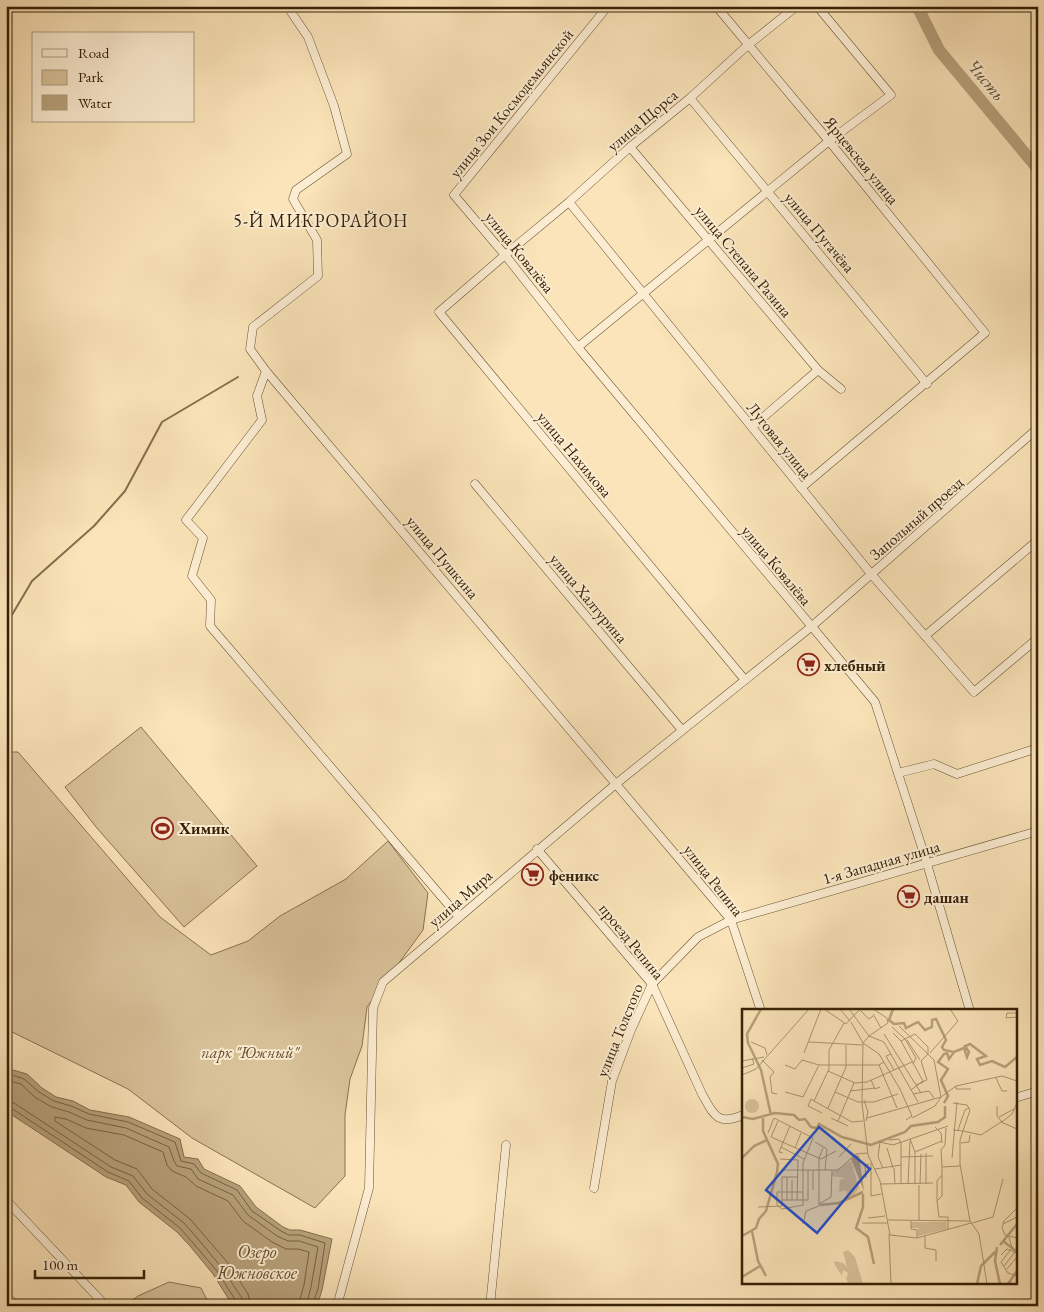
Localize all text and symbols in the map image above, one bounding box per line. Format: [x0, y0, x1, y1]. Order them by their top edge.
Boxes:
street label: улица Зои Космодемьянской [445, 24, 578, 182]
legend [32, 32, 195, 122]
text: Road [78, 43, 110, 62]
water label: Чисть [962, 54, 1010, 105]
text: Park [78, 67, 105, 86]
street label: улица Щорса [603, 84, 682, 156]
text: Water [78, 93, 112, 112]
street label: Ярцевская улица [819, 111, 904, 209]
street label: улица Пугачёва [780, 188, 860, 278]
street label: улица Степана Разина [690, 201, 797, 322]
street label: улица Ковалёва [480, 207, 559, 298]
district label: 5-Й МИКРОРАЙОН [233, 209, 409, 232]
street label: Луговая улица [742, 398, 817, 483]
street label: улица Нахимова [532, 407, 617, 502]
street label: Запольный проезд [865, 471, 968, 565]
street label: улица Пушкина [402, 511, 484, 604]
street label: улица Ковалёва [737, 521, 817, 610]
street label: улица Халтурина [545, 549, 633, 648]
supermarket icon: хлебный [796, 653, 820, 677]
place label: хлебный [824, 655, 886, 676]
sports icon: Химик [151, 816, 175, 840]
place label: Химик [178, 818, 230, 839]
street label: 1-я Западная улица [820, 836, 943, 889]
street label: улица Репина [679, 840, 749, 921]
supermarket icon: феникс [521, 863, 545, 887]
street label: улица Мира [424, 865, 497, 932]
place label: феникс [549, 865, 600, 886]
supermarket icon: дашан [896, 885, 920, 909]
place label: дашан [924, 887, 969, 908]
street label: проезд Репина [594, 899, 669, 984]
street label: улица Толстого [591, 980, 648, 1080]
inset map [742, 1009, 1016, 1284]
park label: парк "Южный" [201, 1042, 300, 1063]
water label: Озеро Южновское [216, 1240, 298, 1284]
scale bar [35, 1247, 144, 1279]
text: 100 m [42, 1255, 79, 1274]

